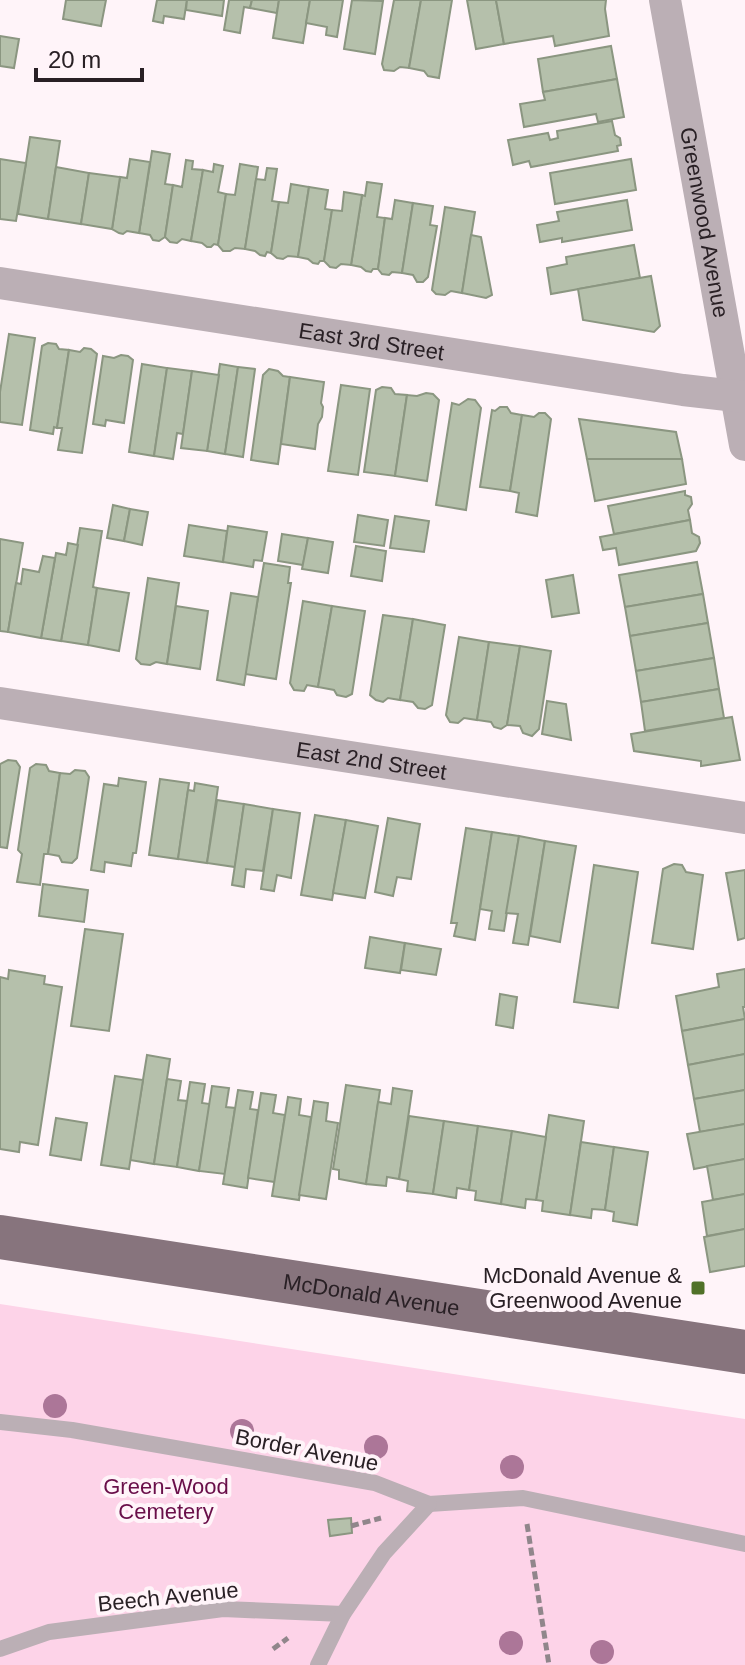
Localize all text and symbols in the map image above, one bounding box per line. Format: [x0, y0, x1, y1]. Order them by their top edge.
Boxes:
scale bar [36, 32, 142, 82]
text: 20 m [48, 46, 101, 73]
street label: Greenwood Avenue [676, 125, 734, 320]
street label: East 3rd Street [297, 317, 446, 365]
street label: East 2nd Street [295, 736, 449, 784]
place label: McDonald Avenue & Greenwood Avenue [483, 1263, 682, 1313]
street label: McDonald Avenue [282, 1268, 462, 1320]
marker: McDonald Avenue & Greenwood Avenue [689, 1279, 707, 1297]
street label: Border Avenue [233, 1424, 381, 1476]
park label: Green-Wood Cemetery [103, 1474, 229, 1524]
street label: Beech Avenue [96, 1577, 240, 1617]

